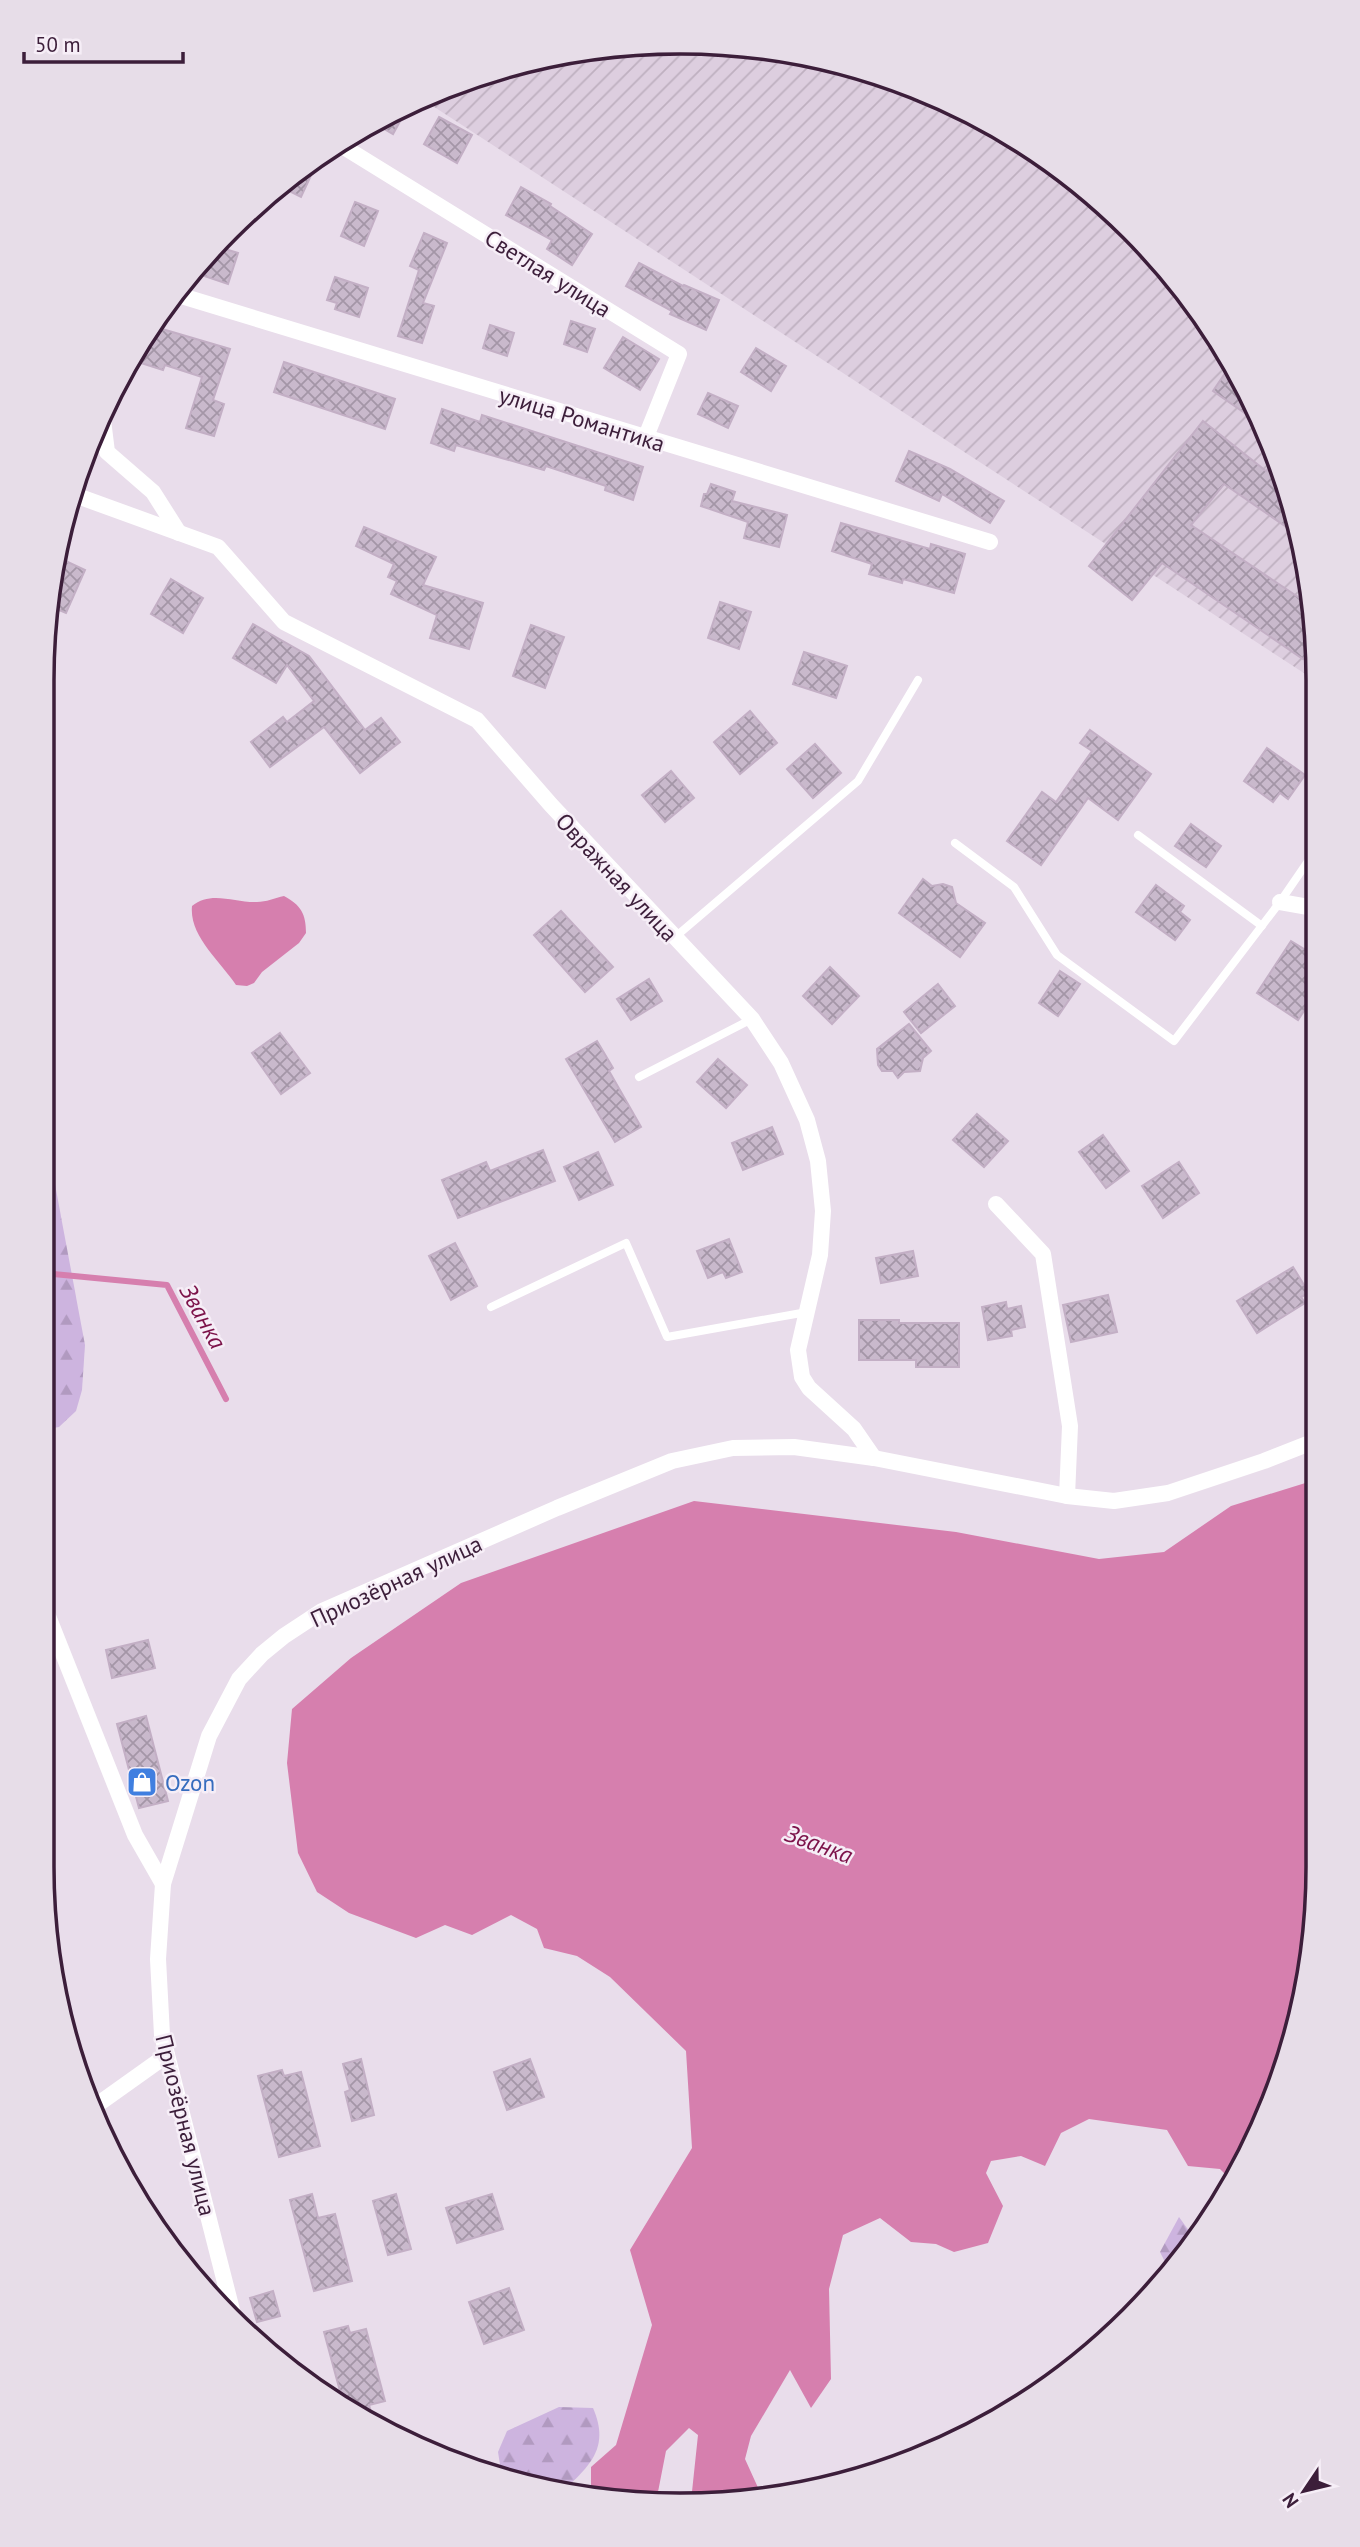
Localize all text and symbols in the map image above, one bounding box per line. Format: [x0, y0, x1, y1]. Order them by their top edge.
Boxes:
scale bar [24, 21, 184, 65]
text: 50 m [35, 31, 81, 58]
street label: Светлая улица [479, 223, 617, 323]
street label: улица Романтика [496, 380, 668, 458]
street label: Овражная улица [550, 807, 684, 947]
water label: Званка [173, 1278, 234, 1354]
street label: Приозёрная улица [306, 1529, 486, 1633]
shop icon: Ozon [125, 1765, 159, 1799]
place label: Ozon [165, 1768, 215, 1797]
water label: Званка [781, 1818, 857, 1871]
street label: Приозёрная улица [149, 2031, 223, 2219]
north arrow [1269, 2456, 1339, 2526]
text: N [1277, 2489, 1303, 2513]

